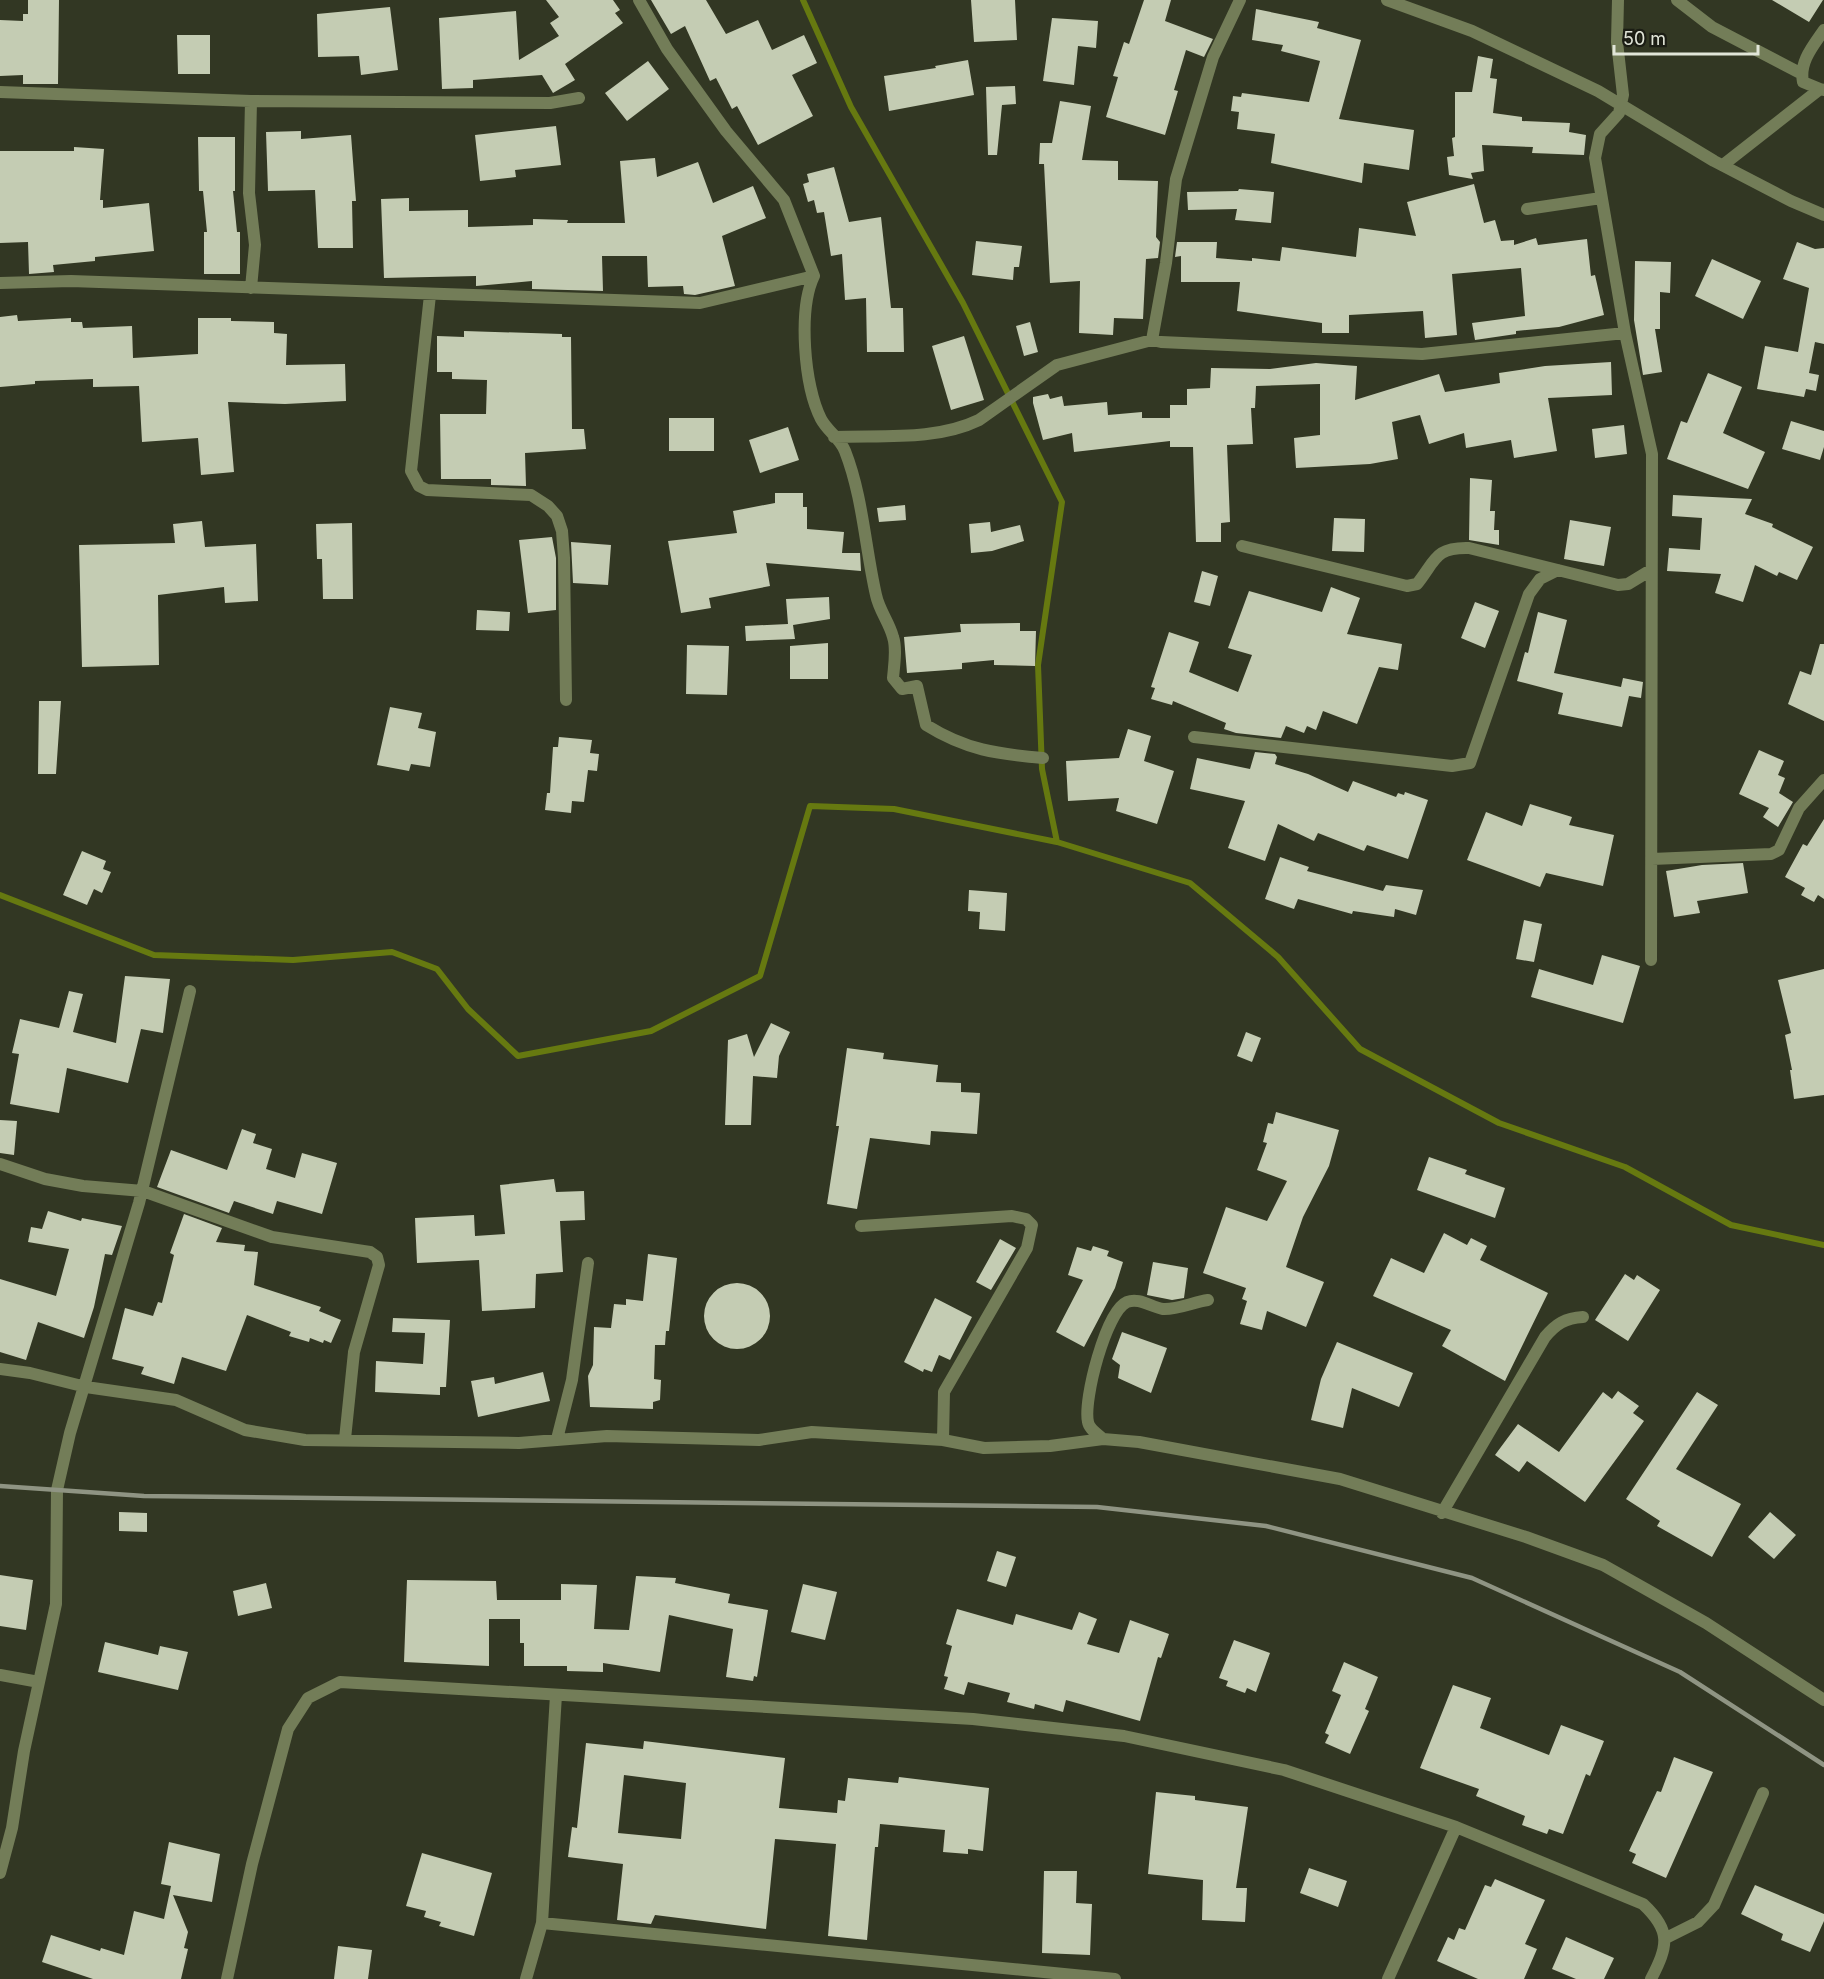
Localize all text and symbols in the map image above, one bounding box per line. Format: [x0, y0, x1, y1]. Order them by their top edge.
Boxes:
scale bar [1614, 18, 1758, 56]
text: 50 m [1623, 28, 1666, 49]

